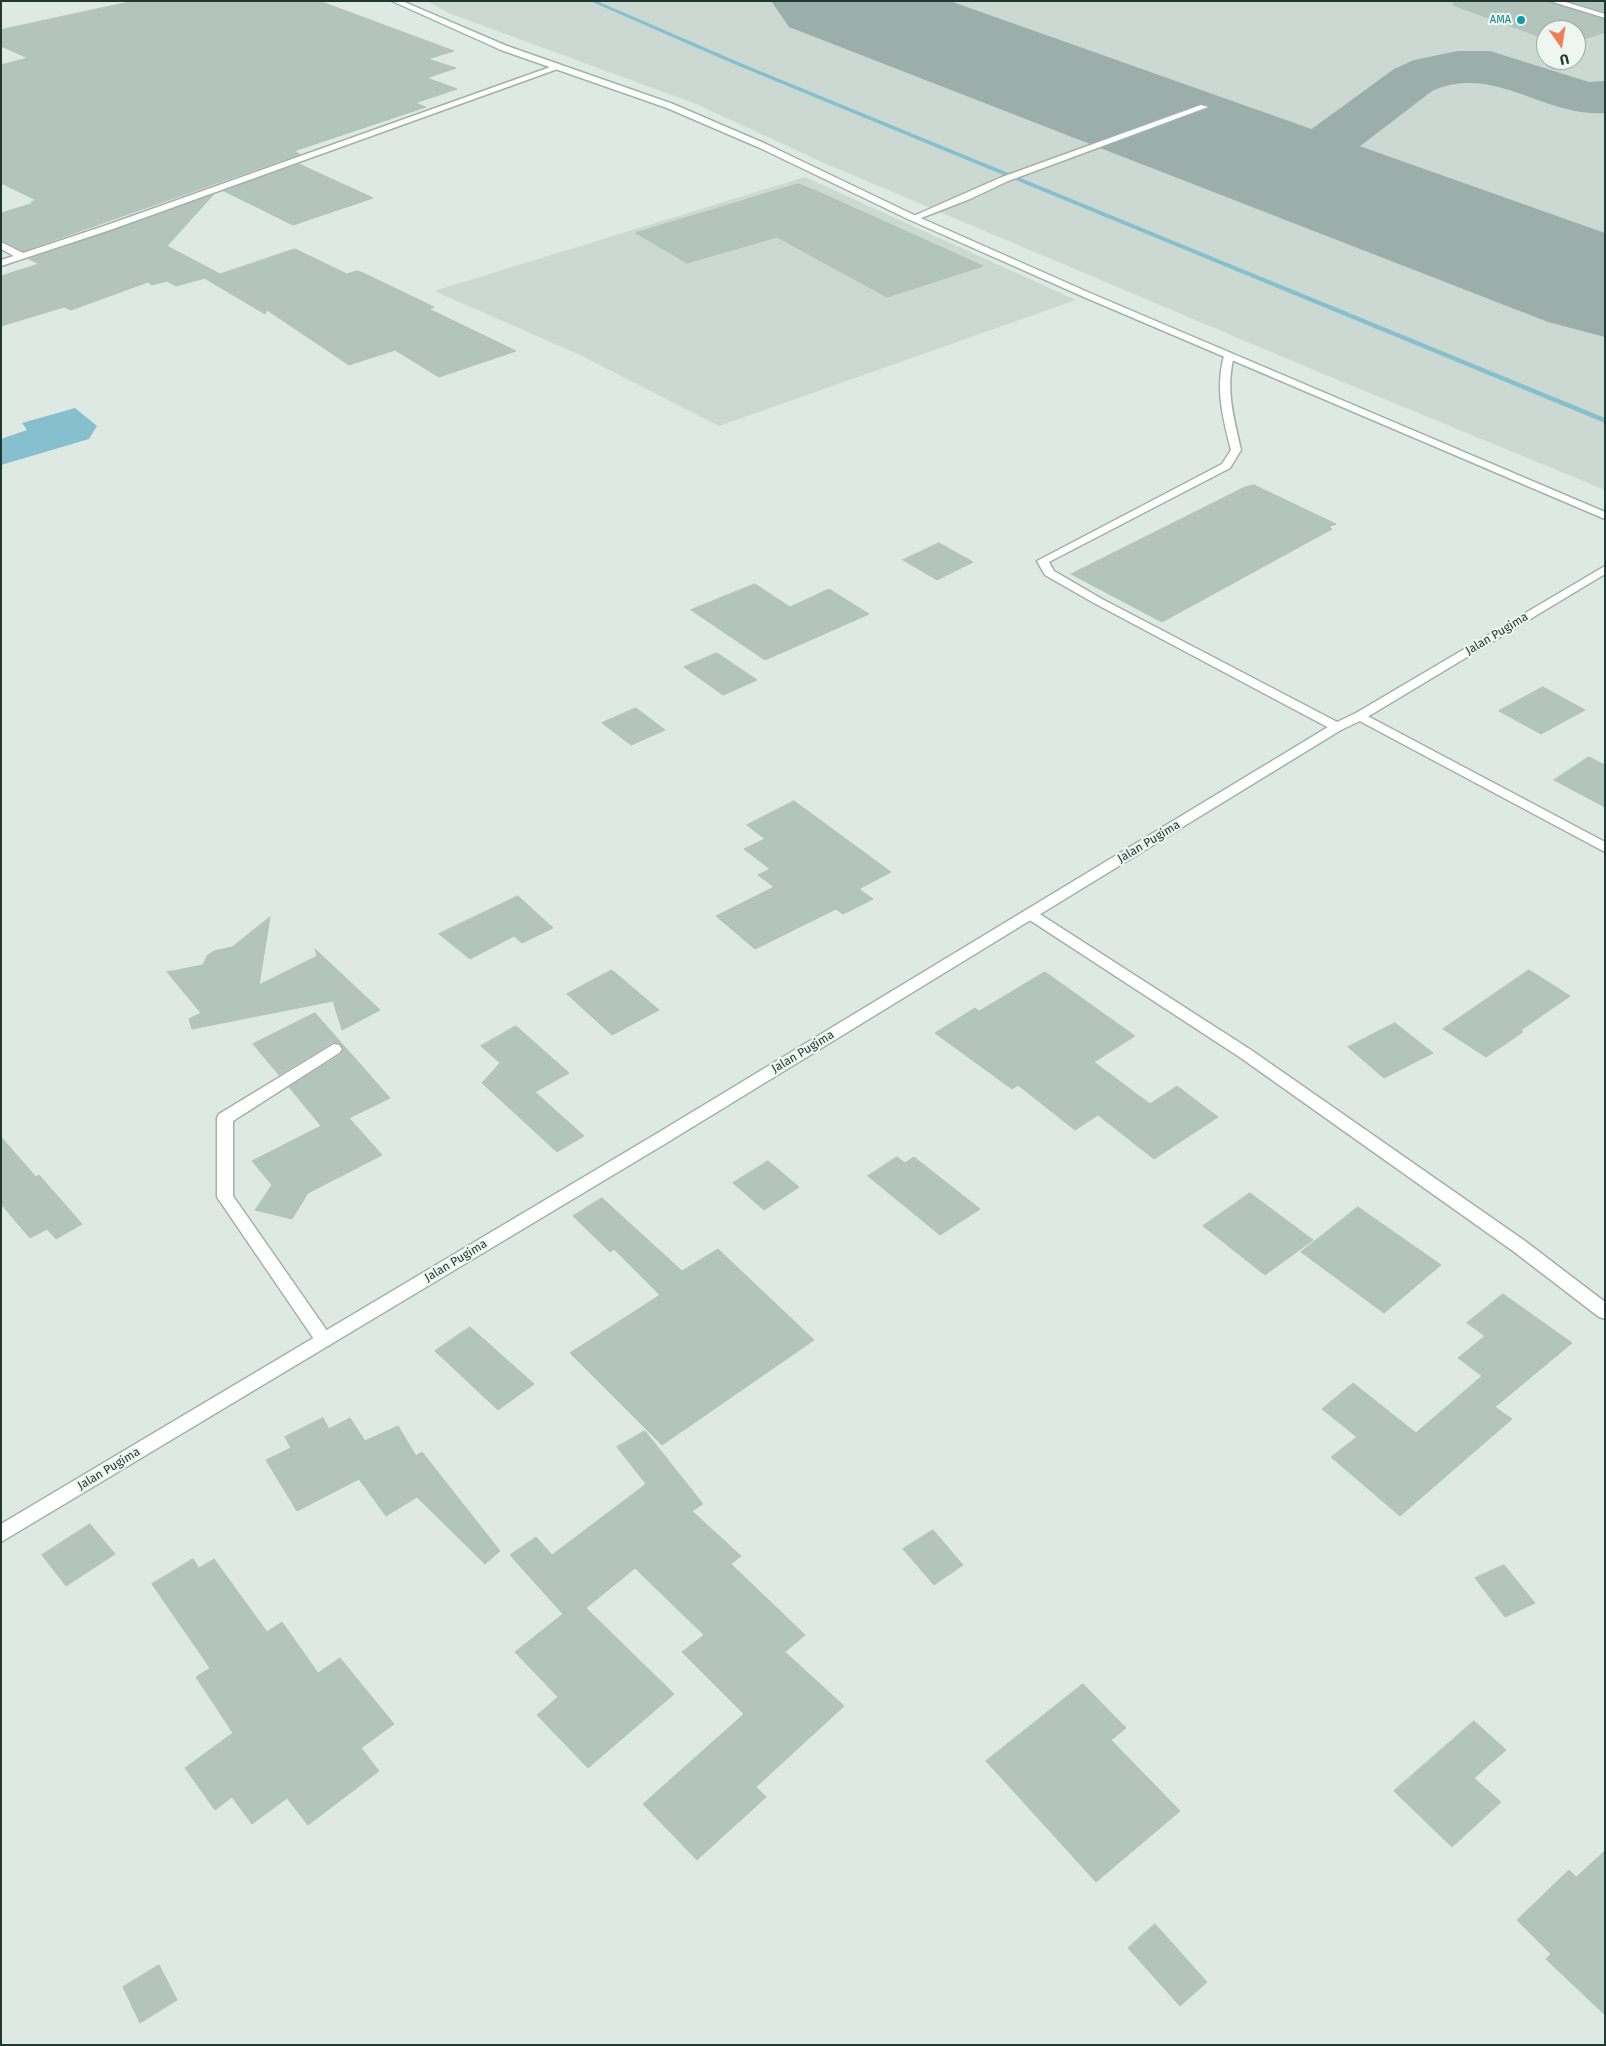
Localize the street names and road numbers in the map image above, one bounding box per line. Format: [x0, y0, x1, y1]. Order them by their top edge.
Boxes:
street label: Jalan Pugima [1463, 610, 1531, 658]
street label: Jalan Pugima [1115, 818, 1183, 866]
street label: Jalan Pugima [769, 1028, 837, 1076]
street label: Jalan Pugima [422, 1237, 490, 1285]
street label: Jalan Pugima [75, 1445, 143, 1493]

